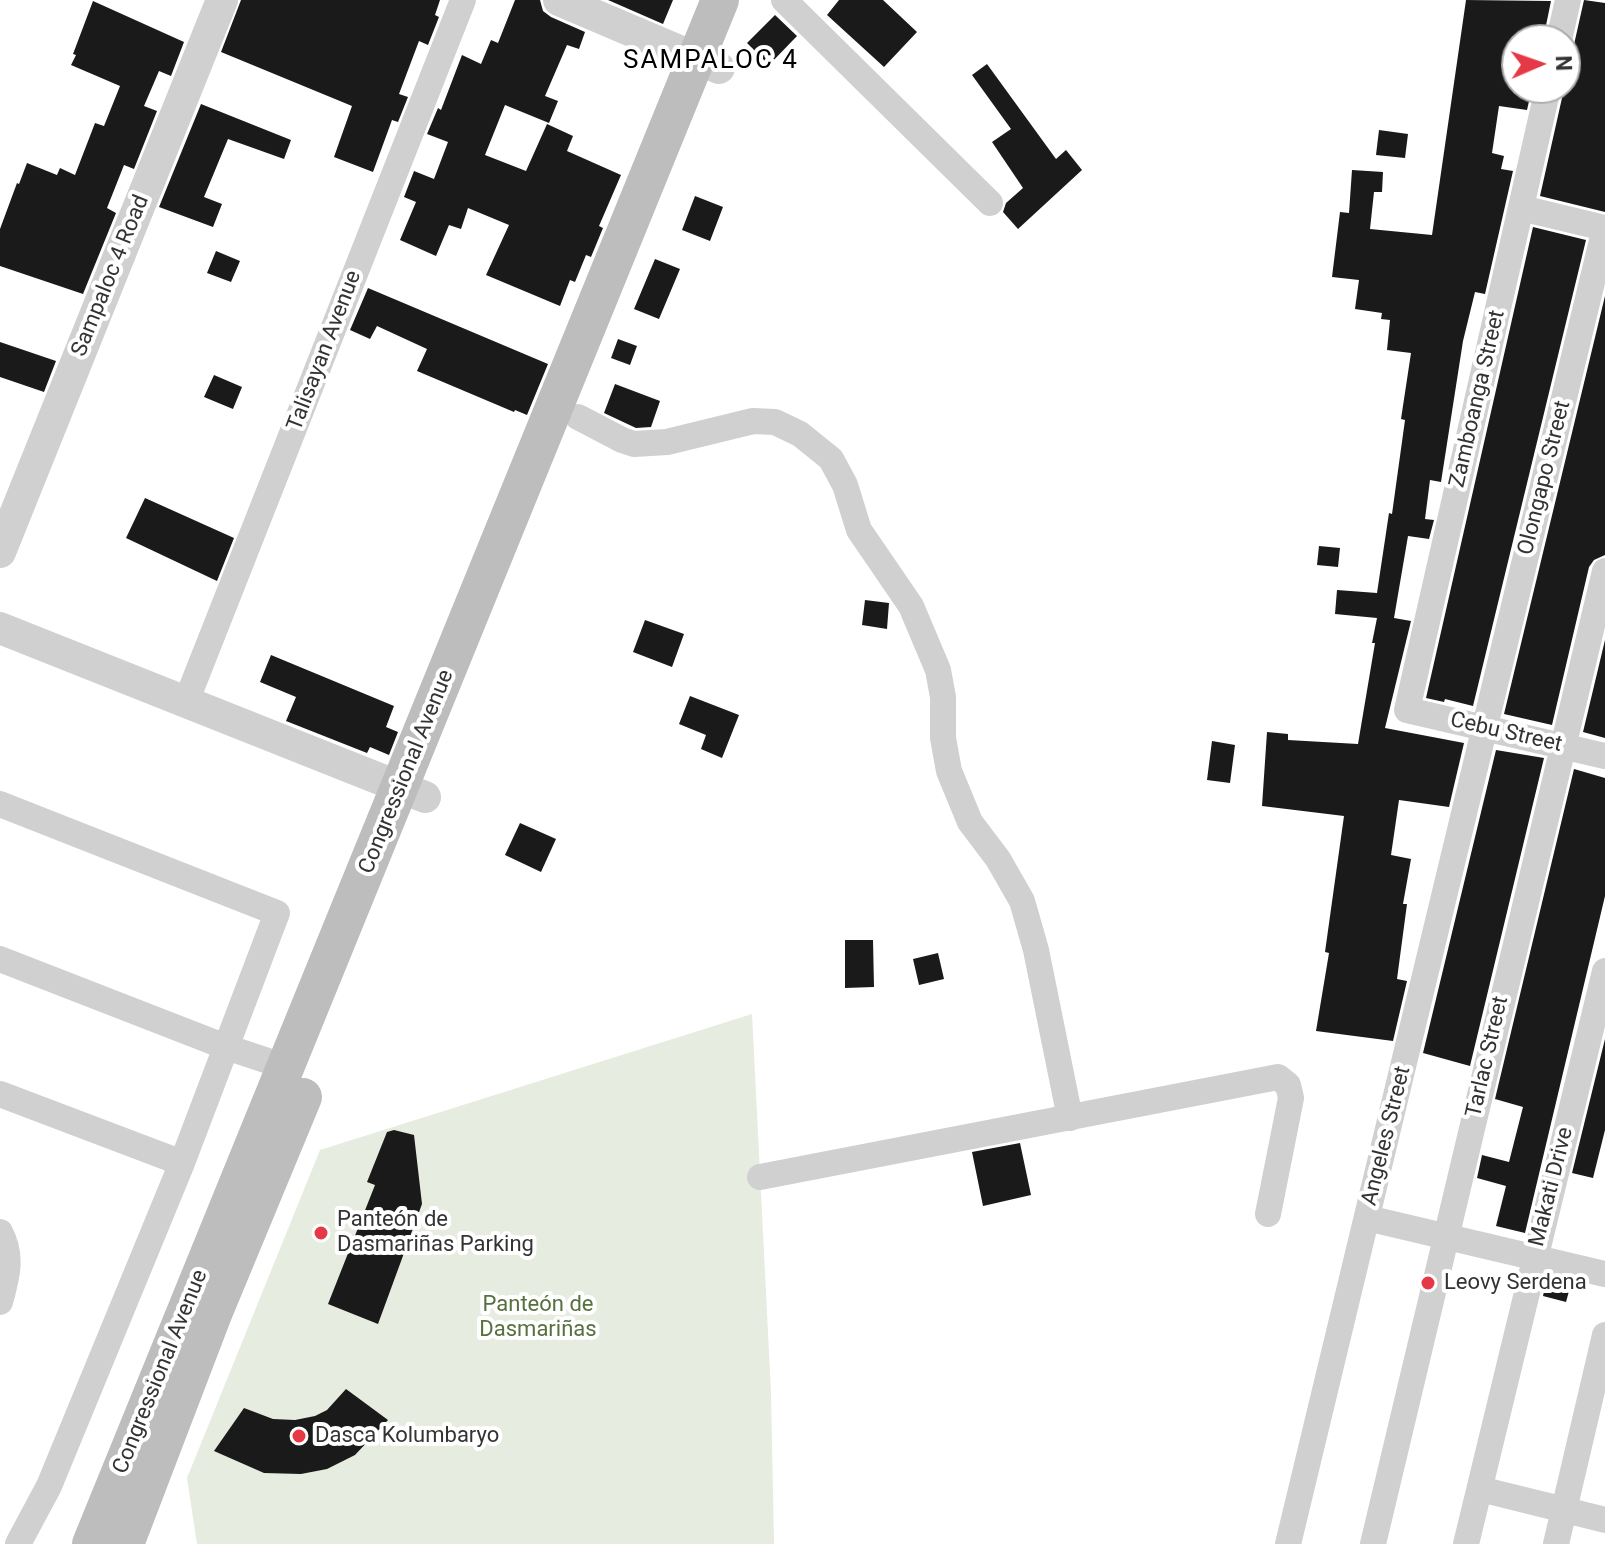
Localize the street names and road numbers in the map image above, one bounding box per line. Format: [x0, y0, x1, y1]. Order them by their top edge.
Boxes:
street label: Sampaloc 4 Road [67, 191, 155, 361]
street label: Talisayan Avenue [282, 267, 368, 435]
street label: Zamboanga Street [1445, 308, 1511, 490]
street label: Olongapo Street [1513, 398, 1577, 558]
street label: Congressional Avenue [354, 666, 460, 878]
street label: Cebu Street [1448, 707, 1564, 759]
street label: Tarlac Street [1461, 994, 1515, 1120]
street label: Angeles Street [1357, 1064, 1417, 1208]
street label: Makati Drive [1524, 1125, 1580, 1249]
street label: Congressional Avenue [108, 1266, 214, 1478]

